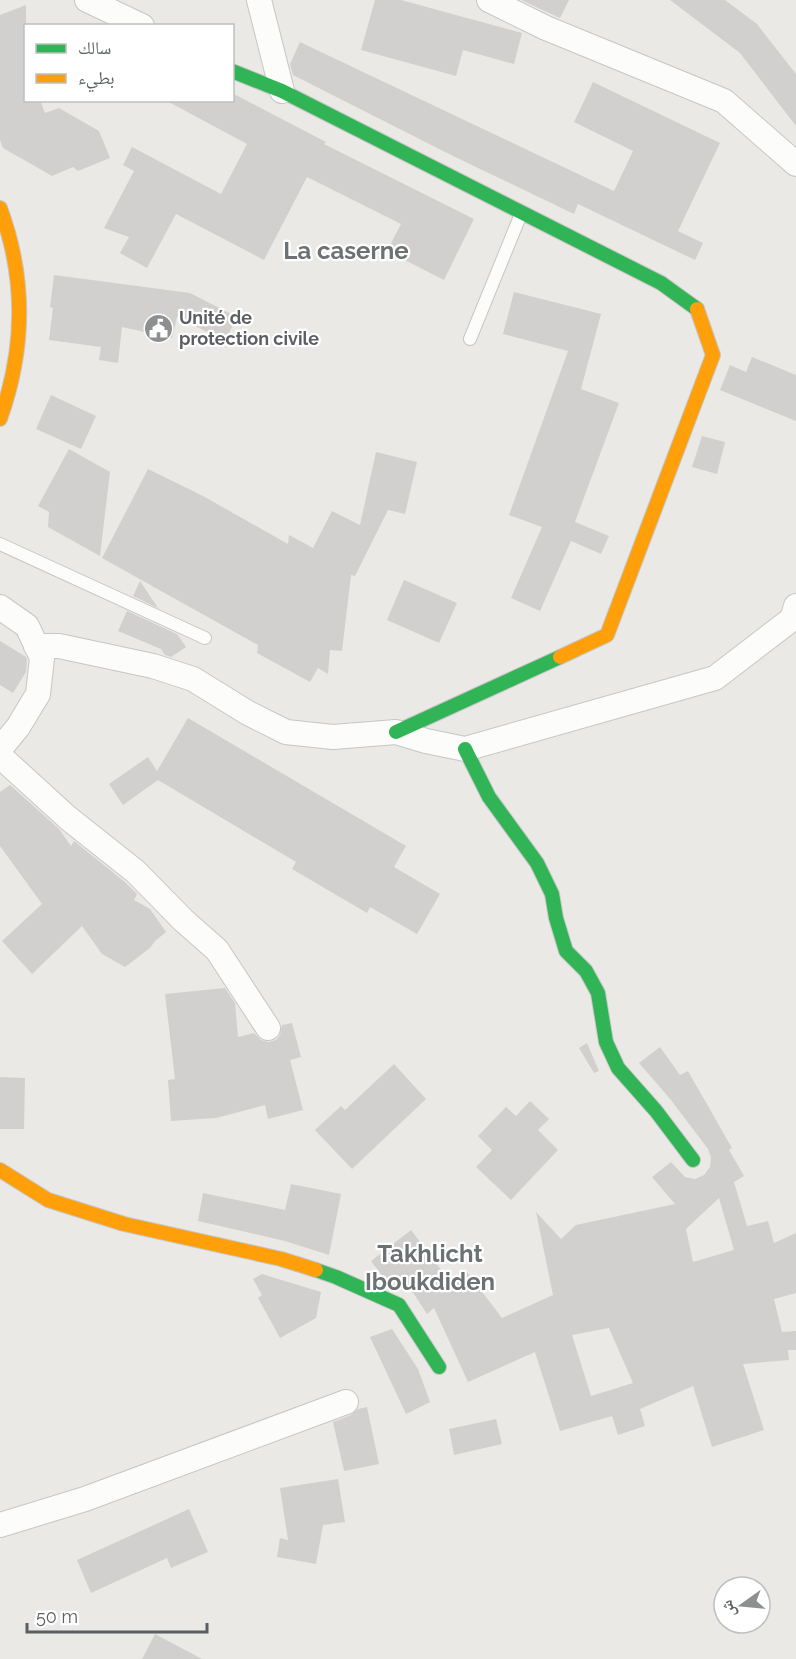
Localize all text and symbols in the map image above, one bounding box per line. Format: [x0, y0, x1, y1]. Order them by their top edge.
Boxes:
legend [24, 24, 234, 102]
text: سالك [78, 37, 111, 58]
text: بطيء [78, 67, 115, 93]
district label: La caserne [283, 236, 409, 265]
place label: Unité de protection civile [179, 307, 319, 349]
public building icon: Unité de protection civile [142, 312, 174, 344]
district label: Takhlicht Iboukdiden [365, 1239, 495, 1296]
north arrow [712, 1575, 772, 1635]
scale bar [27, 1596, 207, 1634]
text: ش [717, 1598, 739, 1619]
text: 50 m [36, 1606, 78, 1627]

